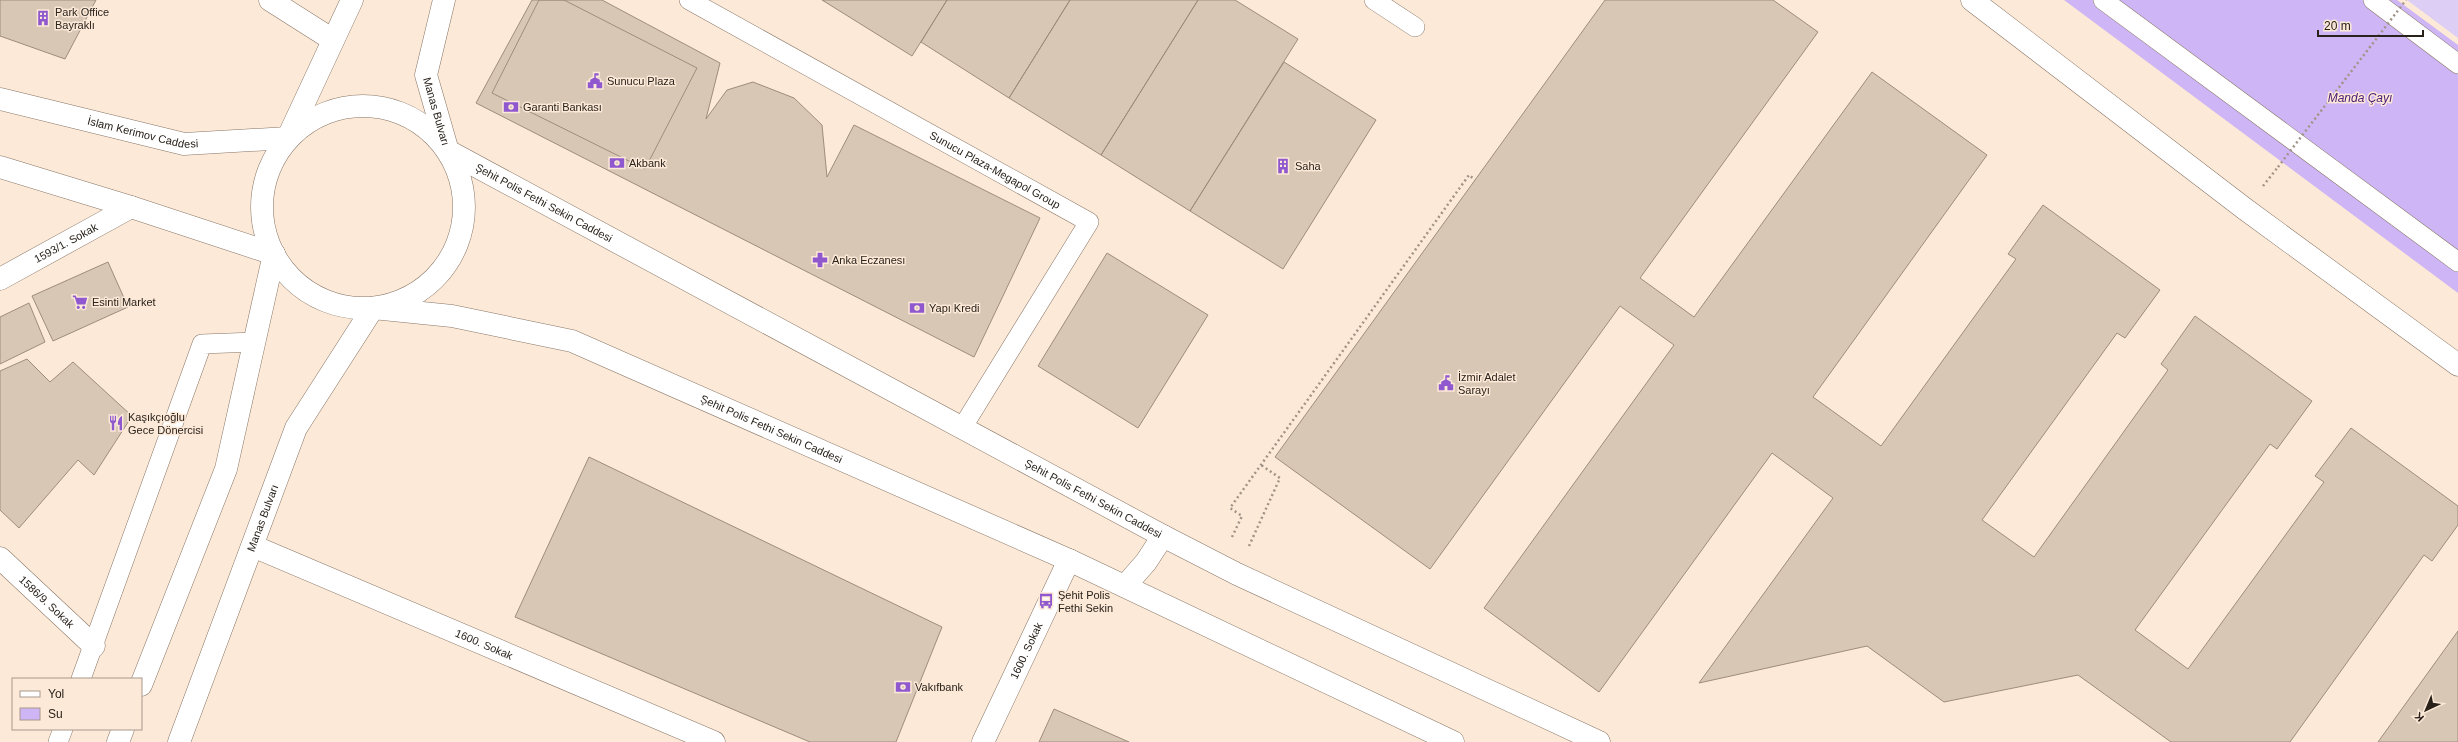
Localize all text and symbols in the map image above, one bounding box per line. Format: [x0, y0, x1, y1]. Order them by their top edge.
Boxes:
place label: Park Office Bayraklı [55, 6, 109, 31]
building icon: Park Office Bayraklı [34, 9, 52, 27]
scale bar [2318, 12, 2423, 38]
text: 20 m [2324, 19, 2351, 33]
public building icon: Sunucu Plaza [586, 72, 604, 90]
place label: Sunucu Plaza [607, 75, 676, 87]
street label: Manas Bulvarı [421, 76, 452, 147]
water label: Manda Çayı [2328, 91, 2392, 105]
bank icon: Garanti Bankası [502, 98, 520, 116]
place label: Garanti Bankası [523, 101, 602, 113]
street label: İslam Kerimov Caddesi [86, 115, 199, 150]
street label: Sunucu Plaza-Megapol Group [928, 129, 1062, 211]
bank icon: Akbank [608, 154, 626, 172]
place label: Akbank [629, 157, 666, 169]
building icon: Saha [1274, 157, 1292, 175]
place label: Saha [1295, 160, 1322, 172]
street label: Şehit Polis Fethi Sekin Caddesi [473, 161, 614, 244]
street label: 1593/1. Sokak [32, 220, 100, 265]
pharmacy icon: Anka Eczanesı [811, 251, 829, 269]
place label: Anka Eczanesı [832, 254, 905, 266]
supermarket icon: Esinti Market [71, 293, 89, 311]
place label: Esinti Market [92, 296, 156, 308]
bank icon: Yapı Kredi [908, 299, 926, 317]
place label: Yapı Kredi [929, 302, 980, 314]
place label: İzmir Adalet Sarayı [1458, 371, 1515, 396]
public building icon: İzmir Adalet Sarayı [1437, 374, 1455, 392]
street label: Şehit Polis Fethi Sekin Caddesi [699, 392, 844, 465]
place label: Kaşıkçıoğlu Gece Dönercisi [128, 411, 203, 436]
restaurant icon: Kaşıkçıoğlu Gece Dönercisi [107, 414, 125, 432]
street label: Şehit Polis Fethi Sekin Caddesi [1023, 457, 1164, 540]
street label: Manas Bulvarı [245, 483, 280, 553]
street label: 1586/9. Sokak [17, 573, 77, 631]
place label: Şehit Polis Fethi Sekin [1058, 589, 1113, 614]
bus stop icon: Şehit Polis Fethi Sekin [1037, 592, 1055, 610]
street label: 1600. Sokak [1008, 620, 1045, 681]
street label: 1600. Sokak [453, 627, 515, 662]
legend [12, 678, 142, 730]
bank icon: Vakıfbank [894, 678, 912, 696]
place label: Vakıfbank [915, 681, 964, 693]
text: Yol [48, 687, 64, 701]
north arrow [2406, 690, 2446, 730]
text: Su [48, 707, 63, 721]
text: K [2412, 710, 2426, 724]

